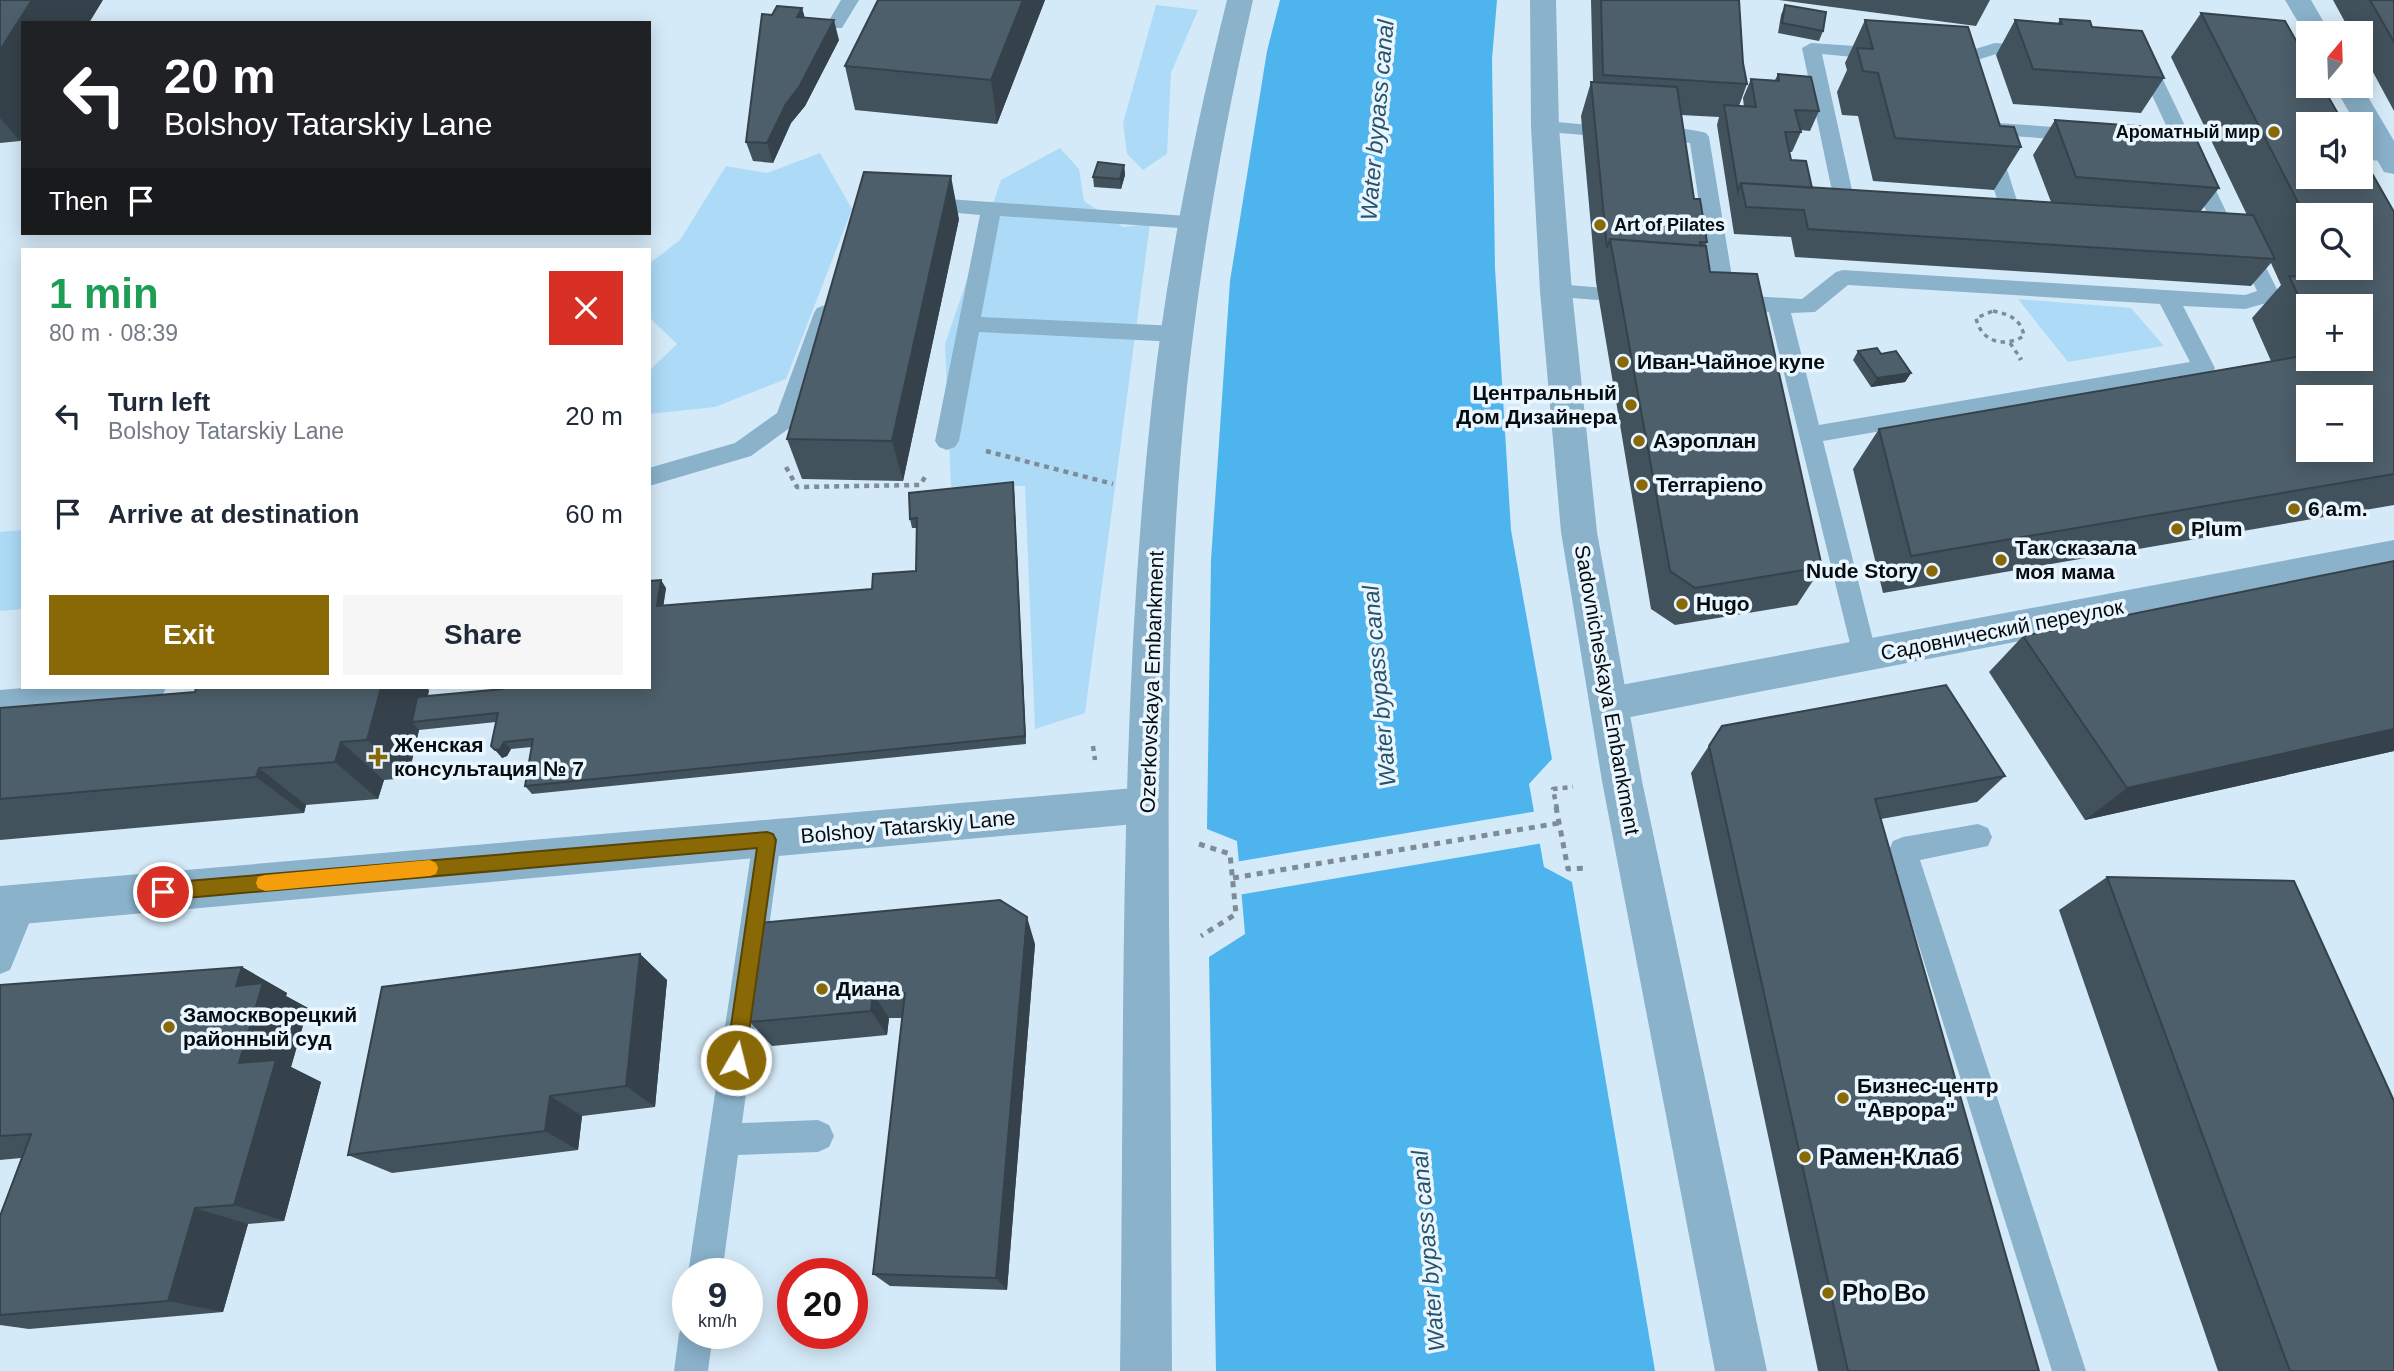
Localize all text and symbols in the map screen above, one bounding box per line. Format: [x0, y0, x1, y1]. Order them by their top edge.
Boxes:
water label: Water bypass canal [1355, 18, 1399, 222]
north arrow [2296, 21, 2373, 98]
map controls [2296, 21, 2373, 462]
icon: left [49, 49, 140, 140]
text: 20 m [164, 49, 276, 103]
text: Bolshoy Tatarskiy Lane [164, 106, 492, 142]
button: sound [2296, 112, 2373, 189]
place label: Ароматный мир [2116, 122, 2260, 142]
marker: Ароматный мир [2266, 124, 2282, 140]
icon: arrive [122, 182, 160, 220]
text: Then [49, 186, 108, 216]
button: search [2296, 203, 2373, 280]
place label: Art of Pilates [1614, 215, 1725, 235]
marker: Art of Pilates [1592, 217, 1608, 233]
text: 1 min [49, 270, 159, 317]
button: close [549, 271, 623, 345]
button: + [2296, 294, 2373, 371]
text: 80 m · 08:39 [49, 320, 178, 346]
place label: Иван-Чайное купе [1637, 350, 1825, 373]
marker: Иван-Чайное купе [1615, 354, 1631, 370]
place label: Центральный Дом Дизайнера [1456, 381, 1617, 428]
button: − [2296, 385, 2373, 462]
text: Turn left [108, 387, 210, 417]
icon: left [49, 397, 87, 435]
marker: Центральный Дом Дизайнера [1623, 397, 1639, 413]
text: 20 m [565, 401, 623, 431]
text: Bolshoy Tatarskiy Lane [108, 418, 344, 444]
place label: Аэроплан [1653, 429, 1756, 452]
marker: Аэроплан [1631, 433, 1647, 449]
place label: Terrapieno [1656, 473, 1763, 496]
marker: Terrapieno [1634, 477, 1650, 493]
icon: arrive [49, 495, 87, 533]
place label: 6 a.m. [2308, 497, 2368, 520]
text: Arrive at destination [108, 499, 359, 529]
text: 60 m [565, 499, 623, 529]
marker: 6 a.m. [2286, 501, 2302, 517]
place label: Plum [2191, 517, 2242, 540]
marker: Plum [2169, 521, 2185, 537]
place label: Так сказала моя мама [2015, 536, 2137, 583]
street label: Sadovnicheskaya Embankment [1571, 543, 1644, 837]
street label: Ozerkovskaya Embankment [1135, 550, 1168, 814]
marker: Так сказала моя мама [1993, 552, 2009, 568]
place label: Nude Story [1806, 559, 1918, 582]
marker: Nude Story [1924, 563, 1940, 579]
water label: Water bypass canal [1357, 584, 1401, 788]
place label: Hugo [1696, 592, 1750, 615]
button: Exit [49, 595, 329, 675]
button: Share [343, 595, 623, 675]
street label: Садовнический переулок [1879, 595, 2126, 664]
marker: Hugo [1674, 596, 1690, 612]
place label: Женская консультация № 7 [393, 733, 584, 780]
marker: Женская консультация № 7 [368, 747, 388, 767]
street label: Bolshoy Tatarskiy Lane [800, 806, 1016, 847]
pin [133, 862, 193, 922]
icon: arrive [144, 873, 182, 911]
place label: Диана [836, 977, 900, 1000]
marker: Диана [814, 981, 830, 997]
place label: Замоскворецкий районный суд [183, 1003, 357, 1050]
marker: Замоскворецкий районный суд [161, 1019, 177, 1035]
position arrow [699, 1023, 773, 1097]
place label: Бизнес-центр "Аврора" [1857, 1074, 1999, 1121]
marker: Бизнес-центр "Аврора" [1835, 1090, 1851, 1106]
place label: Рамен-Клаб [1819, 1143, 1960, 1170]
water label: Water bypass canal [1406, 1149, 1450, 1353]
marker: Рамен-Клаб [1797, 1149, 1813, 1165]
speed limit sign: 20 [777, 1258, 868, 1349]
text: 9 [708, 1275, 727, 1314]
place label: Pho Bo [1842, 1279, 1926, 1306]
marker: Pho Bo [1820, 1285, 1836, 1301]
text: km/h [698, 1311, 737, 1331]

